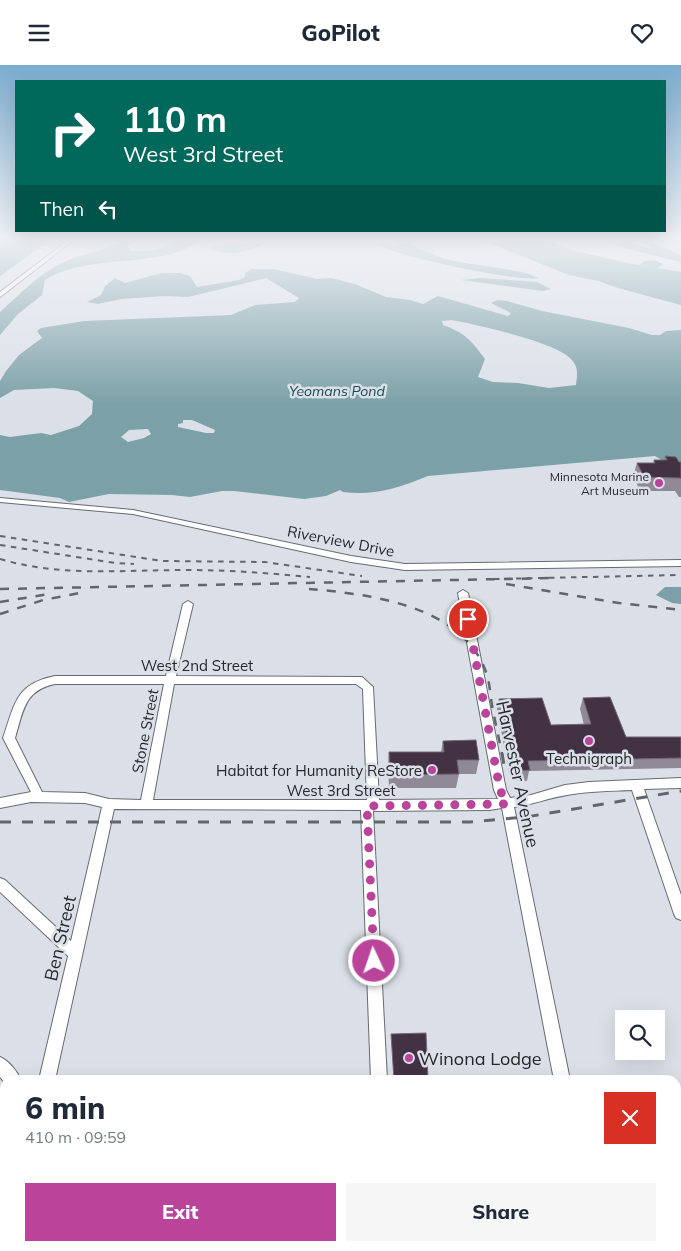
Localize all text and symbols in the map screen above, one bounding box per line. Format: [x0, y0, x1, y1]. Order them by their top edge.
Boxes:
icon: menu [25, 19, 53, 47]
text: GoPilot [301, 19, 380, 47]
icon: heart [628, 19, 656, 47]
text: 110 m [123, 97, 227, 141]
icon: right [40, 100, 105, 165]
text: West 3rd Street [123, 140, 283, 168]
icon: left [94, 195, 122, 223]
text: Then [40, 197, 84, 221]
water label: Yeomans Pond [289, 382, 386, 400]
place label: Minnesota Marine Art Museum [550, 469, 649, 498]
marker: Minnesota Marine Art Museum [653, 477, 665, 489]
street label: Riverview Drive [286, 521, 396, 561]
pin [447, 598, 489, 640]
icon: arrive [454, 605, 482, 633]
street label: West 2nd Street [141, 656, 253, 675]
street label: Stone Street [128, 687, 162, 775]
street label: Harvester Avenue [491, 698, 545, 850]
marker: Technigraph [583, 735, 595, 747]
place label: Technigraph [546, 749, 632, 768]
place label: Habitat for Humanity ReStore [216, 761, 422, 780]
marker: Habitat for Humanity ReStore [426, 764, 438, 776]
street label: West 3rd Street [286, 781, 396, 800]
street label: Ben Street [39, 893, 81, 983]
position arrow [347, 934, 399, 986]
map controls [615, 1010, 665, 1060]
button: search [615, 1010, 665, 1060]
place label: Winona Lodge [419, 1047, 542, 1070]
marker: Winona Lodge [403, 1052, 415, 1064]
text: 6 min [25, 1089, 105, 1127]
button: close [604, 1092, 656, 1144]
text: 410 m · 09:59 [25, 1127, 126, 1147]
button: Exit [25, 1183, 336, 1241]
button: Share [346, 1183, 656, 1241]

